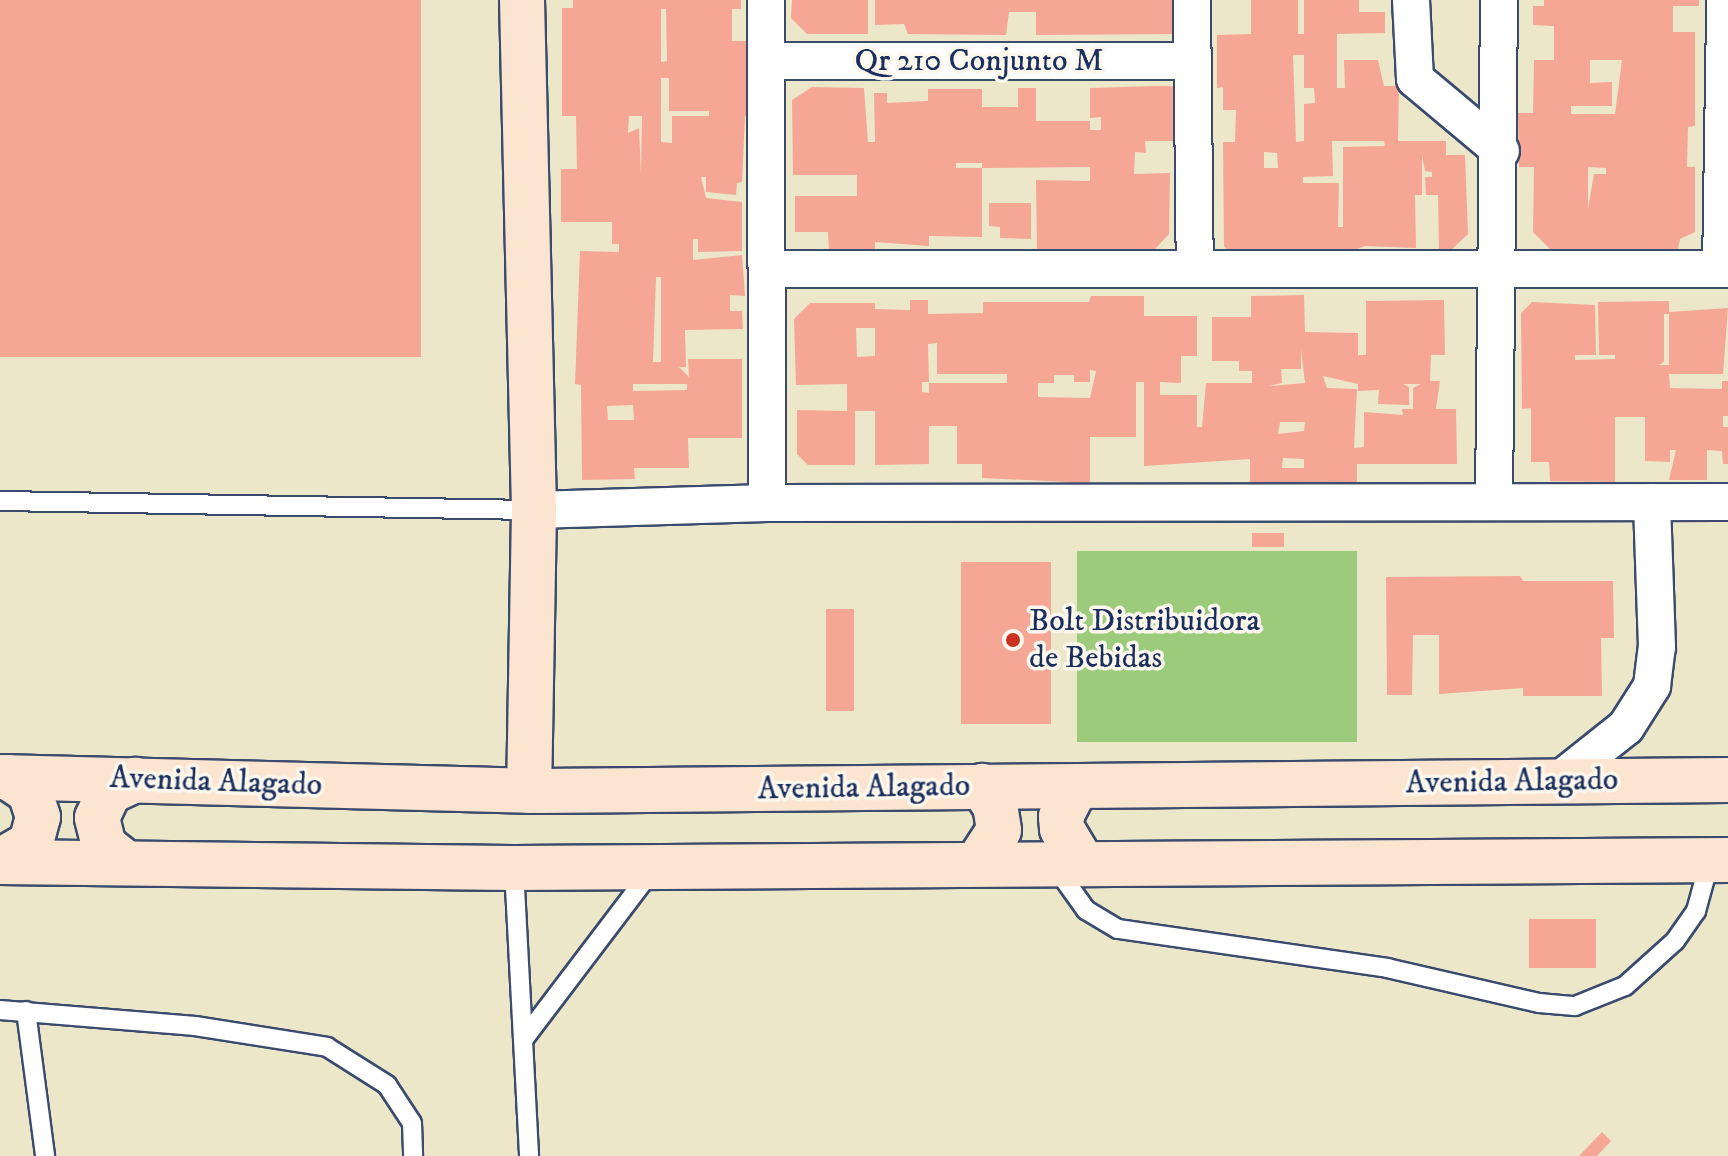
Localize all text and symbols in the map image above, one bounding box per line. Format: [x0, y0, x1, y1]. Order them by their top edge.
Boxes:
street label: Qr 210 Conjunto M [854, 42, 1104, 80]
place label: Bolt Distribuidora de Bebidas [1029, 603, 1260, 678]
marker: Bolt Distribuidora de Bebidas [1004, 631, 1022, 649]
street label: Avenida Alagado [109, 759, 323, 805]
street label: Avenida Alagado [1405, 761, 1619, 803]
street label: Avenida Alagado [757, 767, 971, 809]

